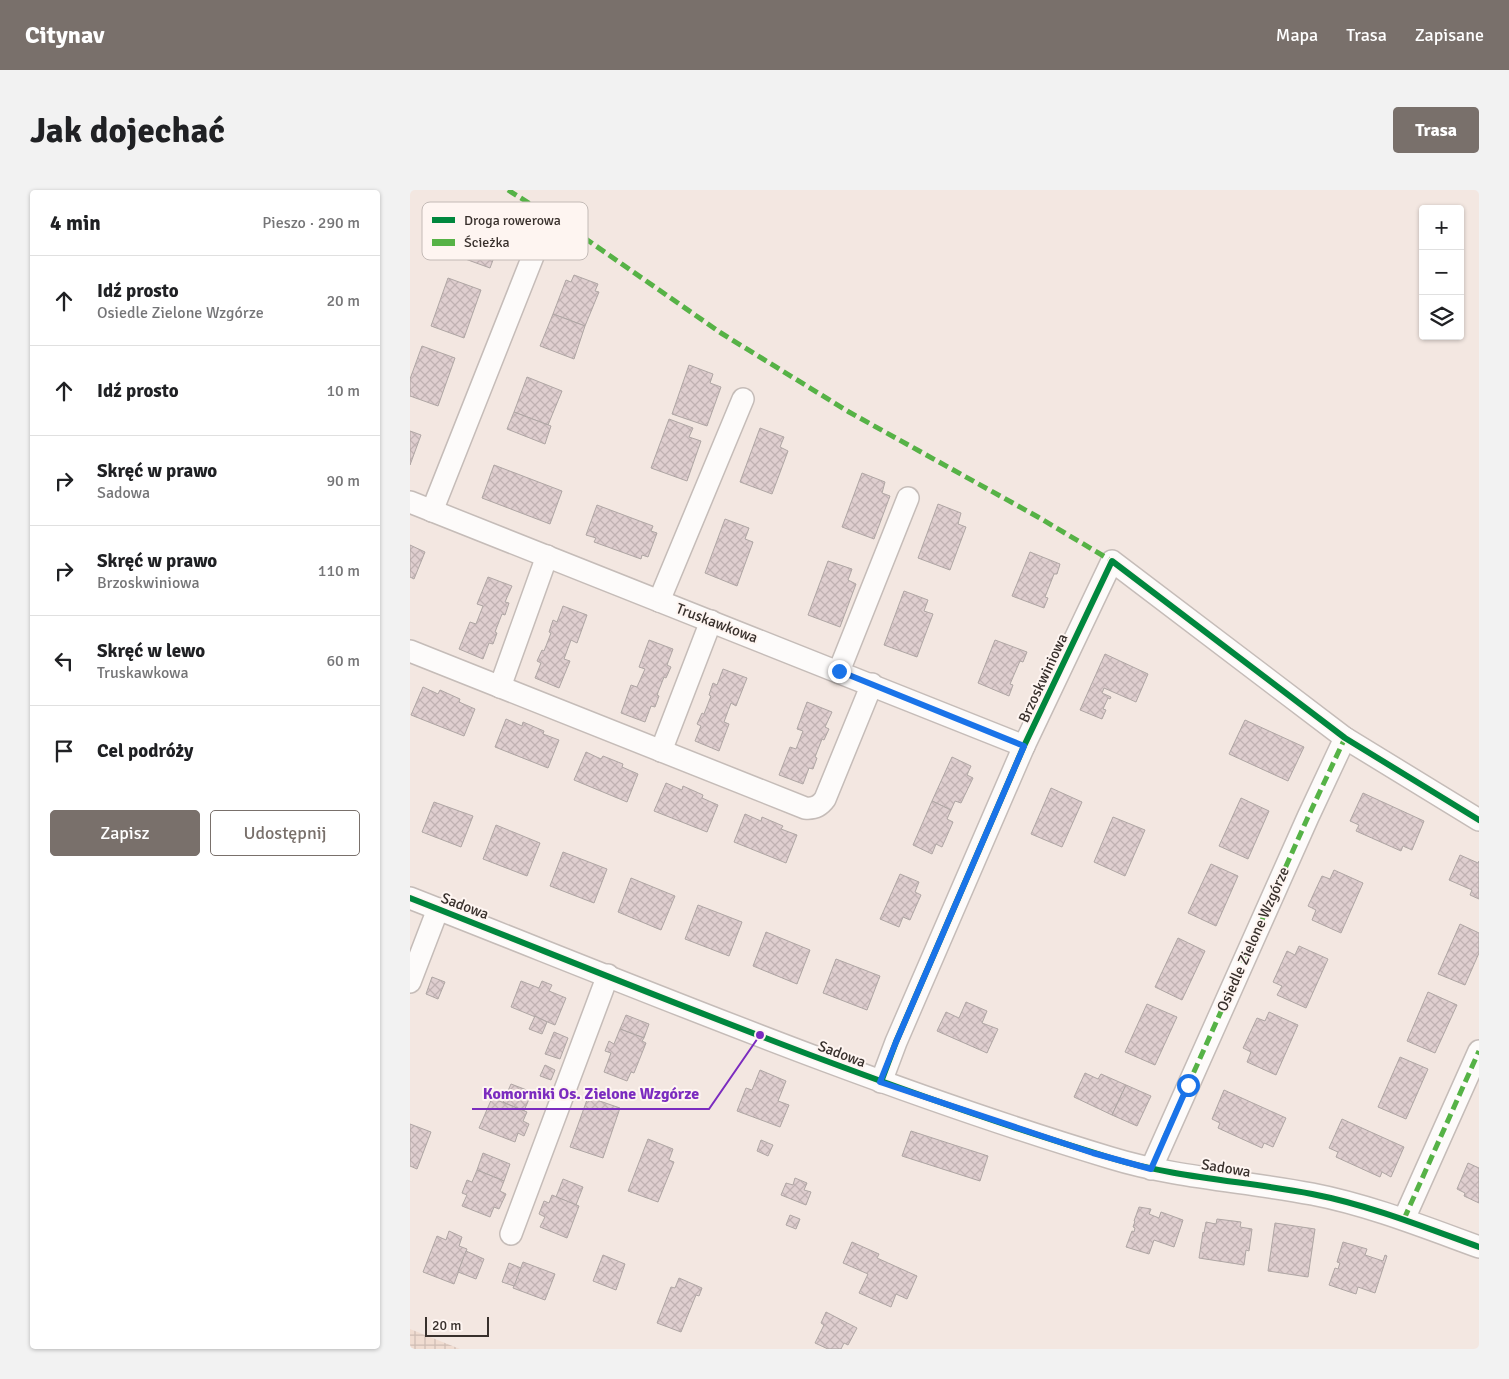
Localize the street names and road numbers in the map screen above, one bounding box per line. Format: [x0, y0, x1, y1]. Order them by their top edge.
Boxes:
street label: Truskawkowa [674, 599, 760, 647]
street label: Brzoskwiniowa [1015, 631, 1071, 725]
street label: Osiedle Zielone Wzgórze [1213, 864, 1293, 1014]
street label: Sadowa [439, 889, 491, 923]
street label: Sadowa [816, 1037, 868, 1071]
street label: Sadowa [1200, 1155, 1252, 1181]

